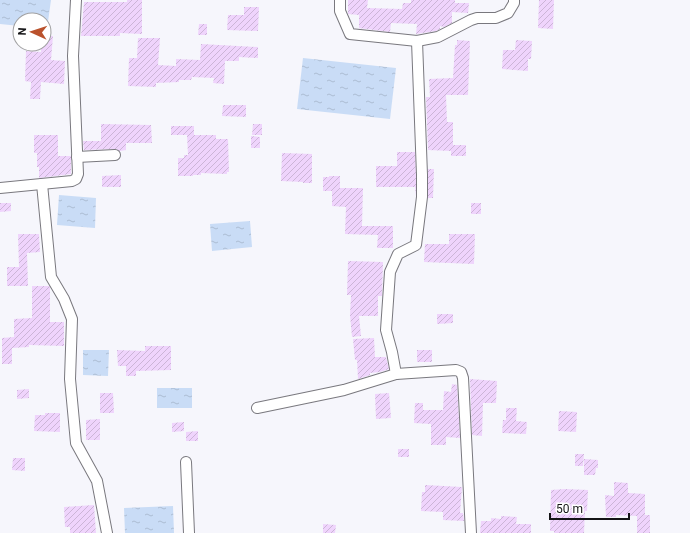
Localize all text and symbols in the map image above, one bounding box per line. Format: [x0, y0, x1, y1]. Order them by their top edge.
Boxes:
north arrow [12, 12, 52, 52]
text: N [16, 27, 29, 36]
scale bar [550, 495, 629, 521]
text: 50 m [556, 502, 583, 516]

